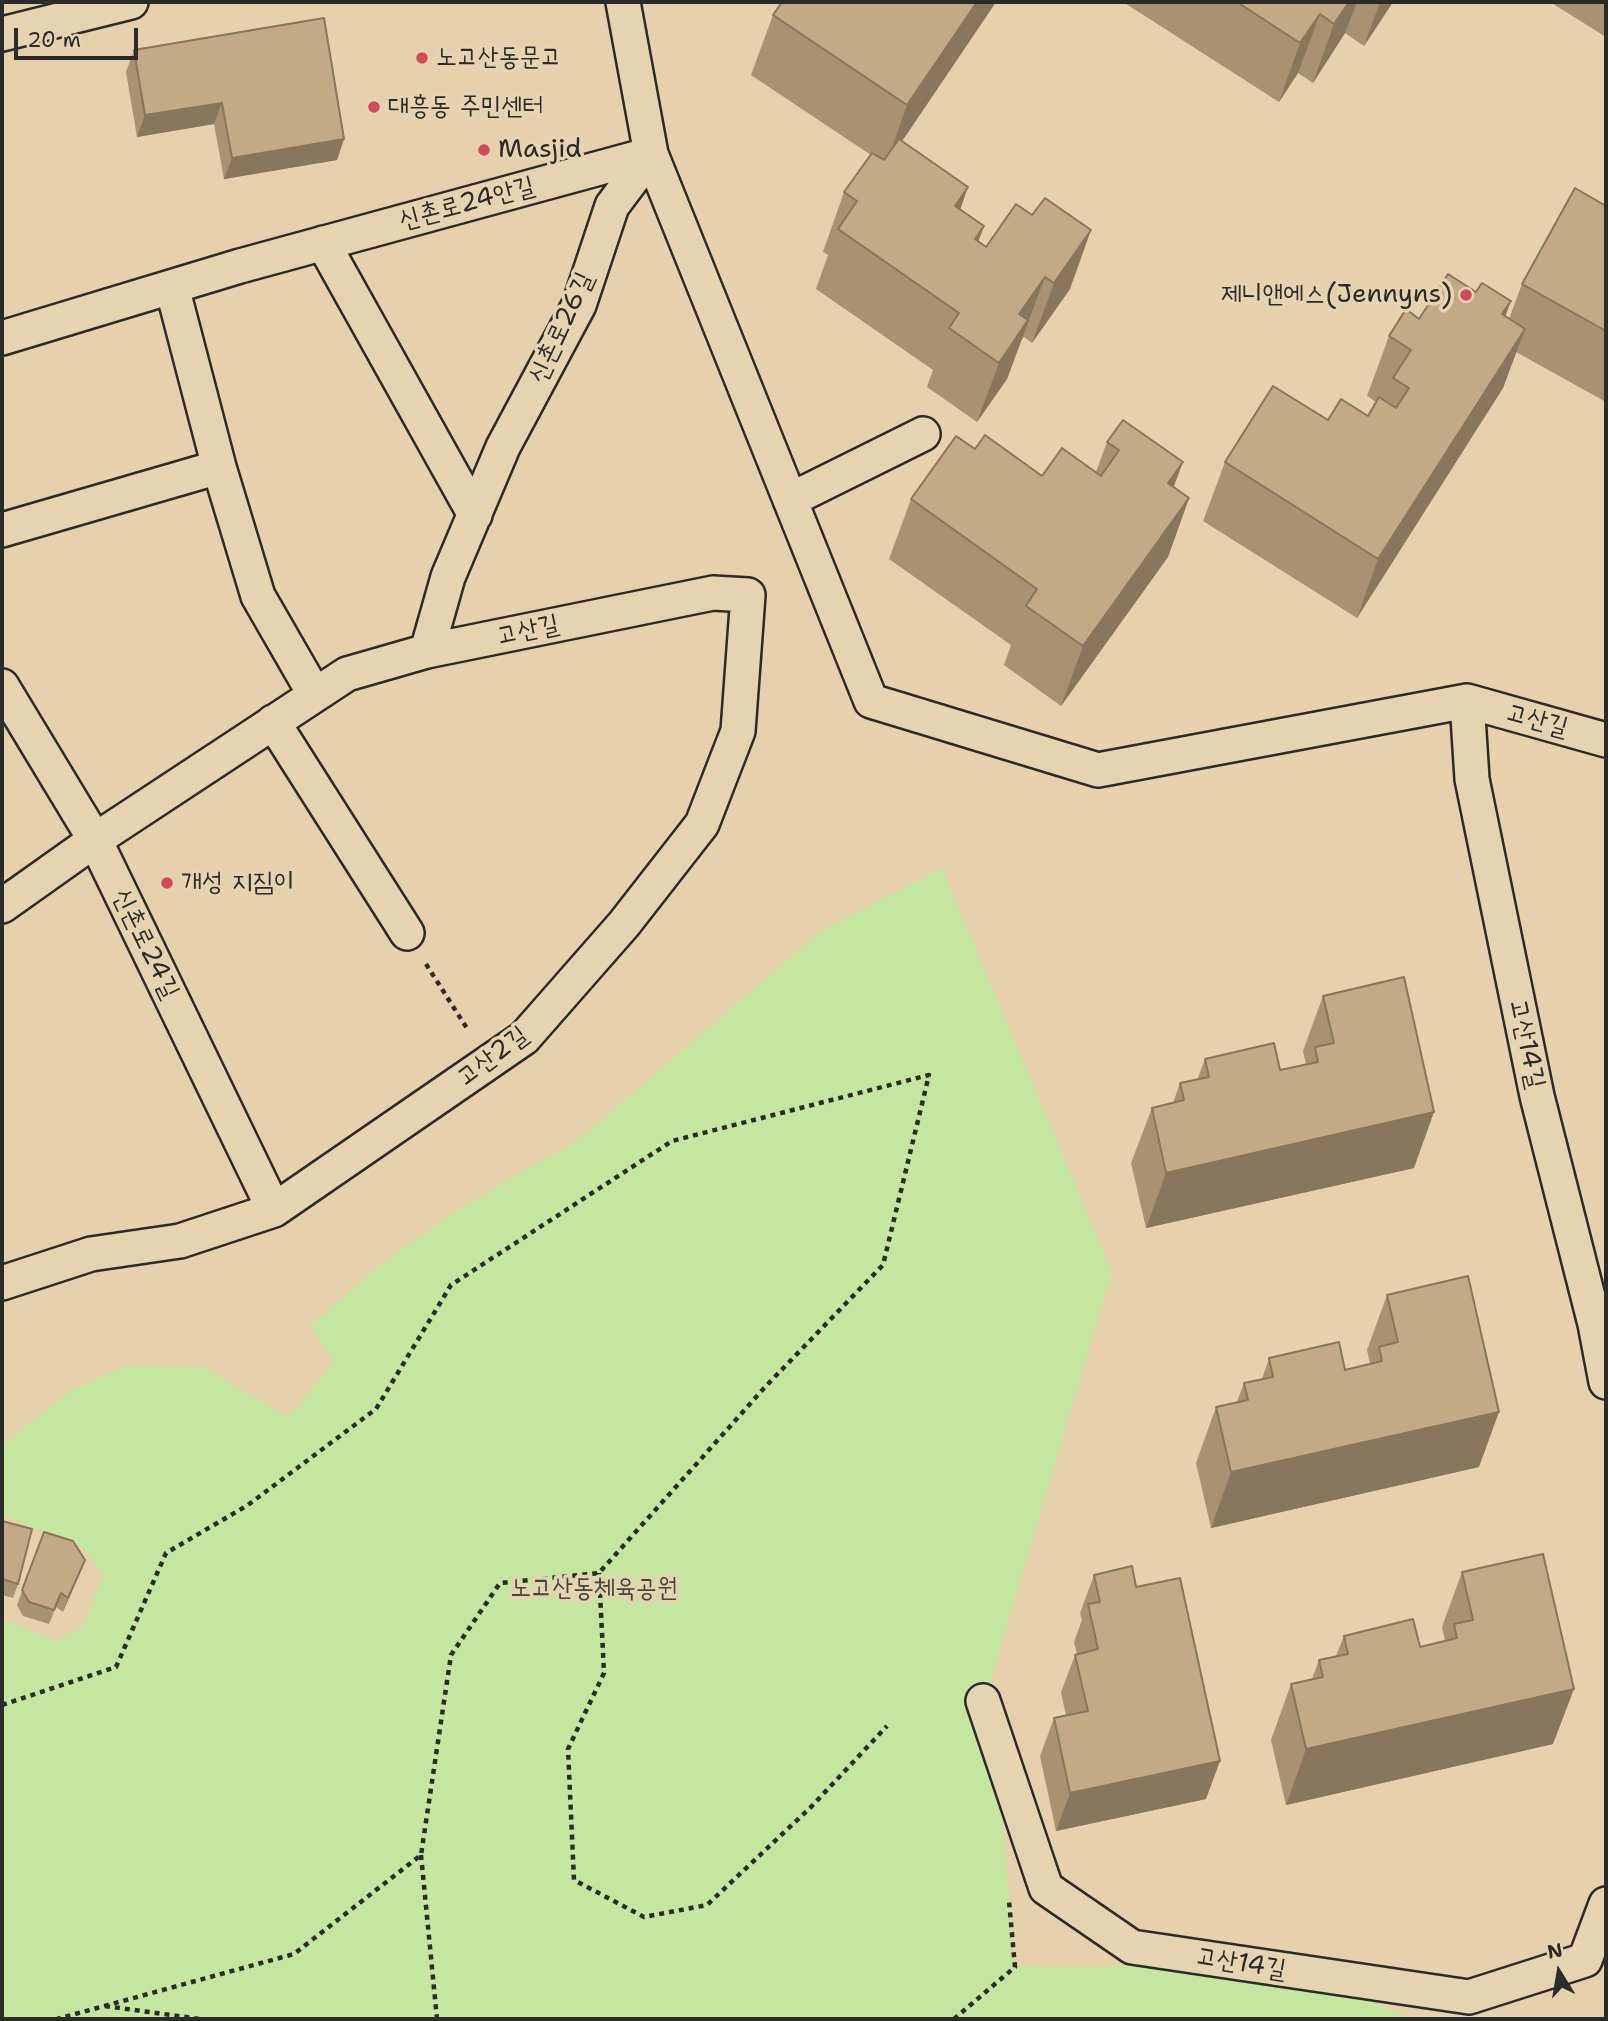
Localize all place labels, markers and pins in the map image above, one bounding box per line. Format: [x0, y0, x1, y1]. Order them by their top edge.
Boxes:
place label: 노고산동문고 [436, 42, 562, 74]
marker: 노고산동문고 [414, 50, 430, 66]
place label: 대흥동 주민센터 [388, 91, 543, 123]
marker: 대흥동 주민센터 [366, 99, 382, 115]
place label: Masjid [498, 134, 582, 166]
marker: Masjid [476, 142, 492, 158]
place label: 제니앤에스(Jennyns) [1221, 279, 1452, 311]
marker: 제니앤에스(Jennyns) [1458, 287, 1474, 303]
place label: 개성 지짐이 [181, 867, 294, 899]
marker: 개성 지짐이 [159, 875, 175, 891]

